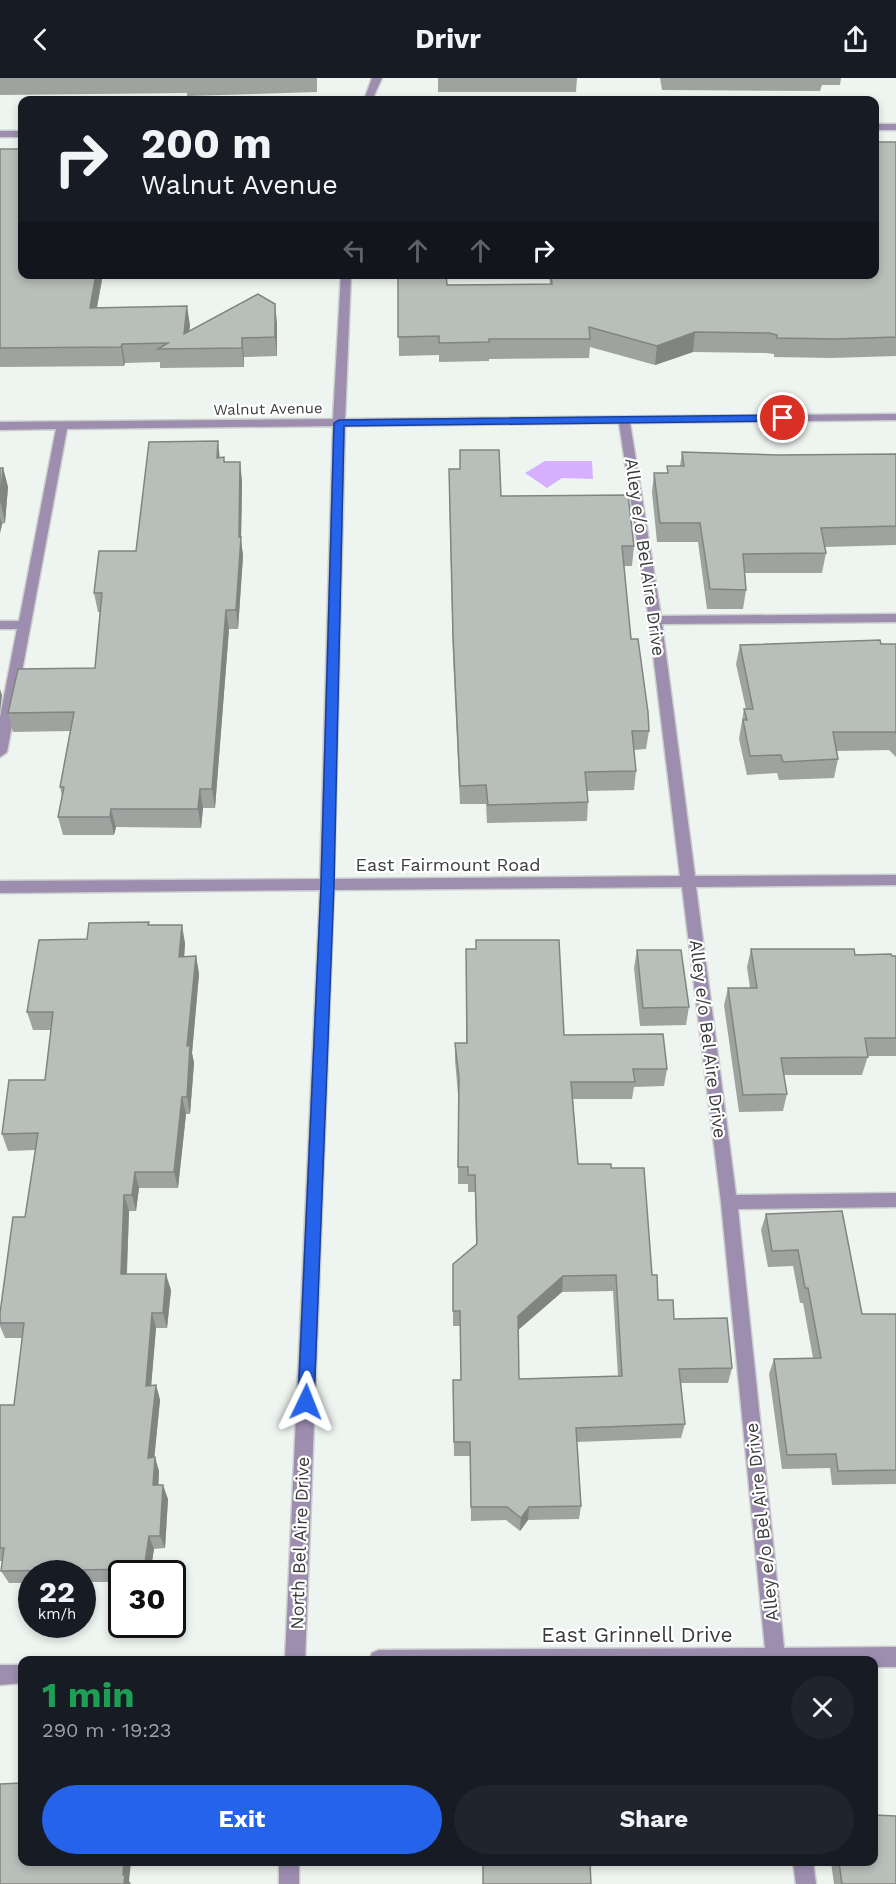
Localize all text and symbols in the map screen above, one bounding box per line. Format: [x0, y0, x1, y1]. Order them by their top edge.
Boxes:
icon: back [24, 23, 57, 56]
text: Drivr [415, 23, 481, 55]
icon: share [839, 23, 872, 56]
text: 200 m [141, 119, 272, 168]
icon: right [42, 120, 120, 198]
text: Walnut Avenue [141, 169, 338, 201]
icon: left [338, 234, 371, 267]
icon: ahead [401, 234, 434, 267]
icon: ahead [464, 234, 497, 267]
icon: right [527, 234, 560, 267]
pin [757, 392, 808, 443]
street label: Walnut Avenue [213, 399, 323, 419]
icon: arrive [766, 401, 799, 434]
street label: Alley e/o Bel Aire Drive [621, 457, 670, 657]
street label: East Fairmount Road [356, 854, 540, 875]
street label: Alley e/o Bel Aire Drive [686, 939, 731, 1139]
position arrow [274, 1370, 338, 1434]
street label: Alley e/o Bel Aire Drive [741, 1422, 782, 1622]
street label: North Bel Aire Drive [286, 1456, 313, 1630]
speed limit sign: 30 [108, 1560, 186, 1638]
text: 22 [39, 1574, 75, 1609]
text: km/h [38, 1605, 76, 1623]
street label: East Grinnell Drive [541, 1622, 733, 1647]
text: 1 min [42, 1674, 134, 1716]
button: close [791, 1676, 854, 1739]
text: 290 m · 19:23 [42, 1718, 171, 1742]
button: Exit [42, 1785, 442, 1854]
button: Share [454, 1785, 854, 1854]

